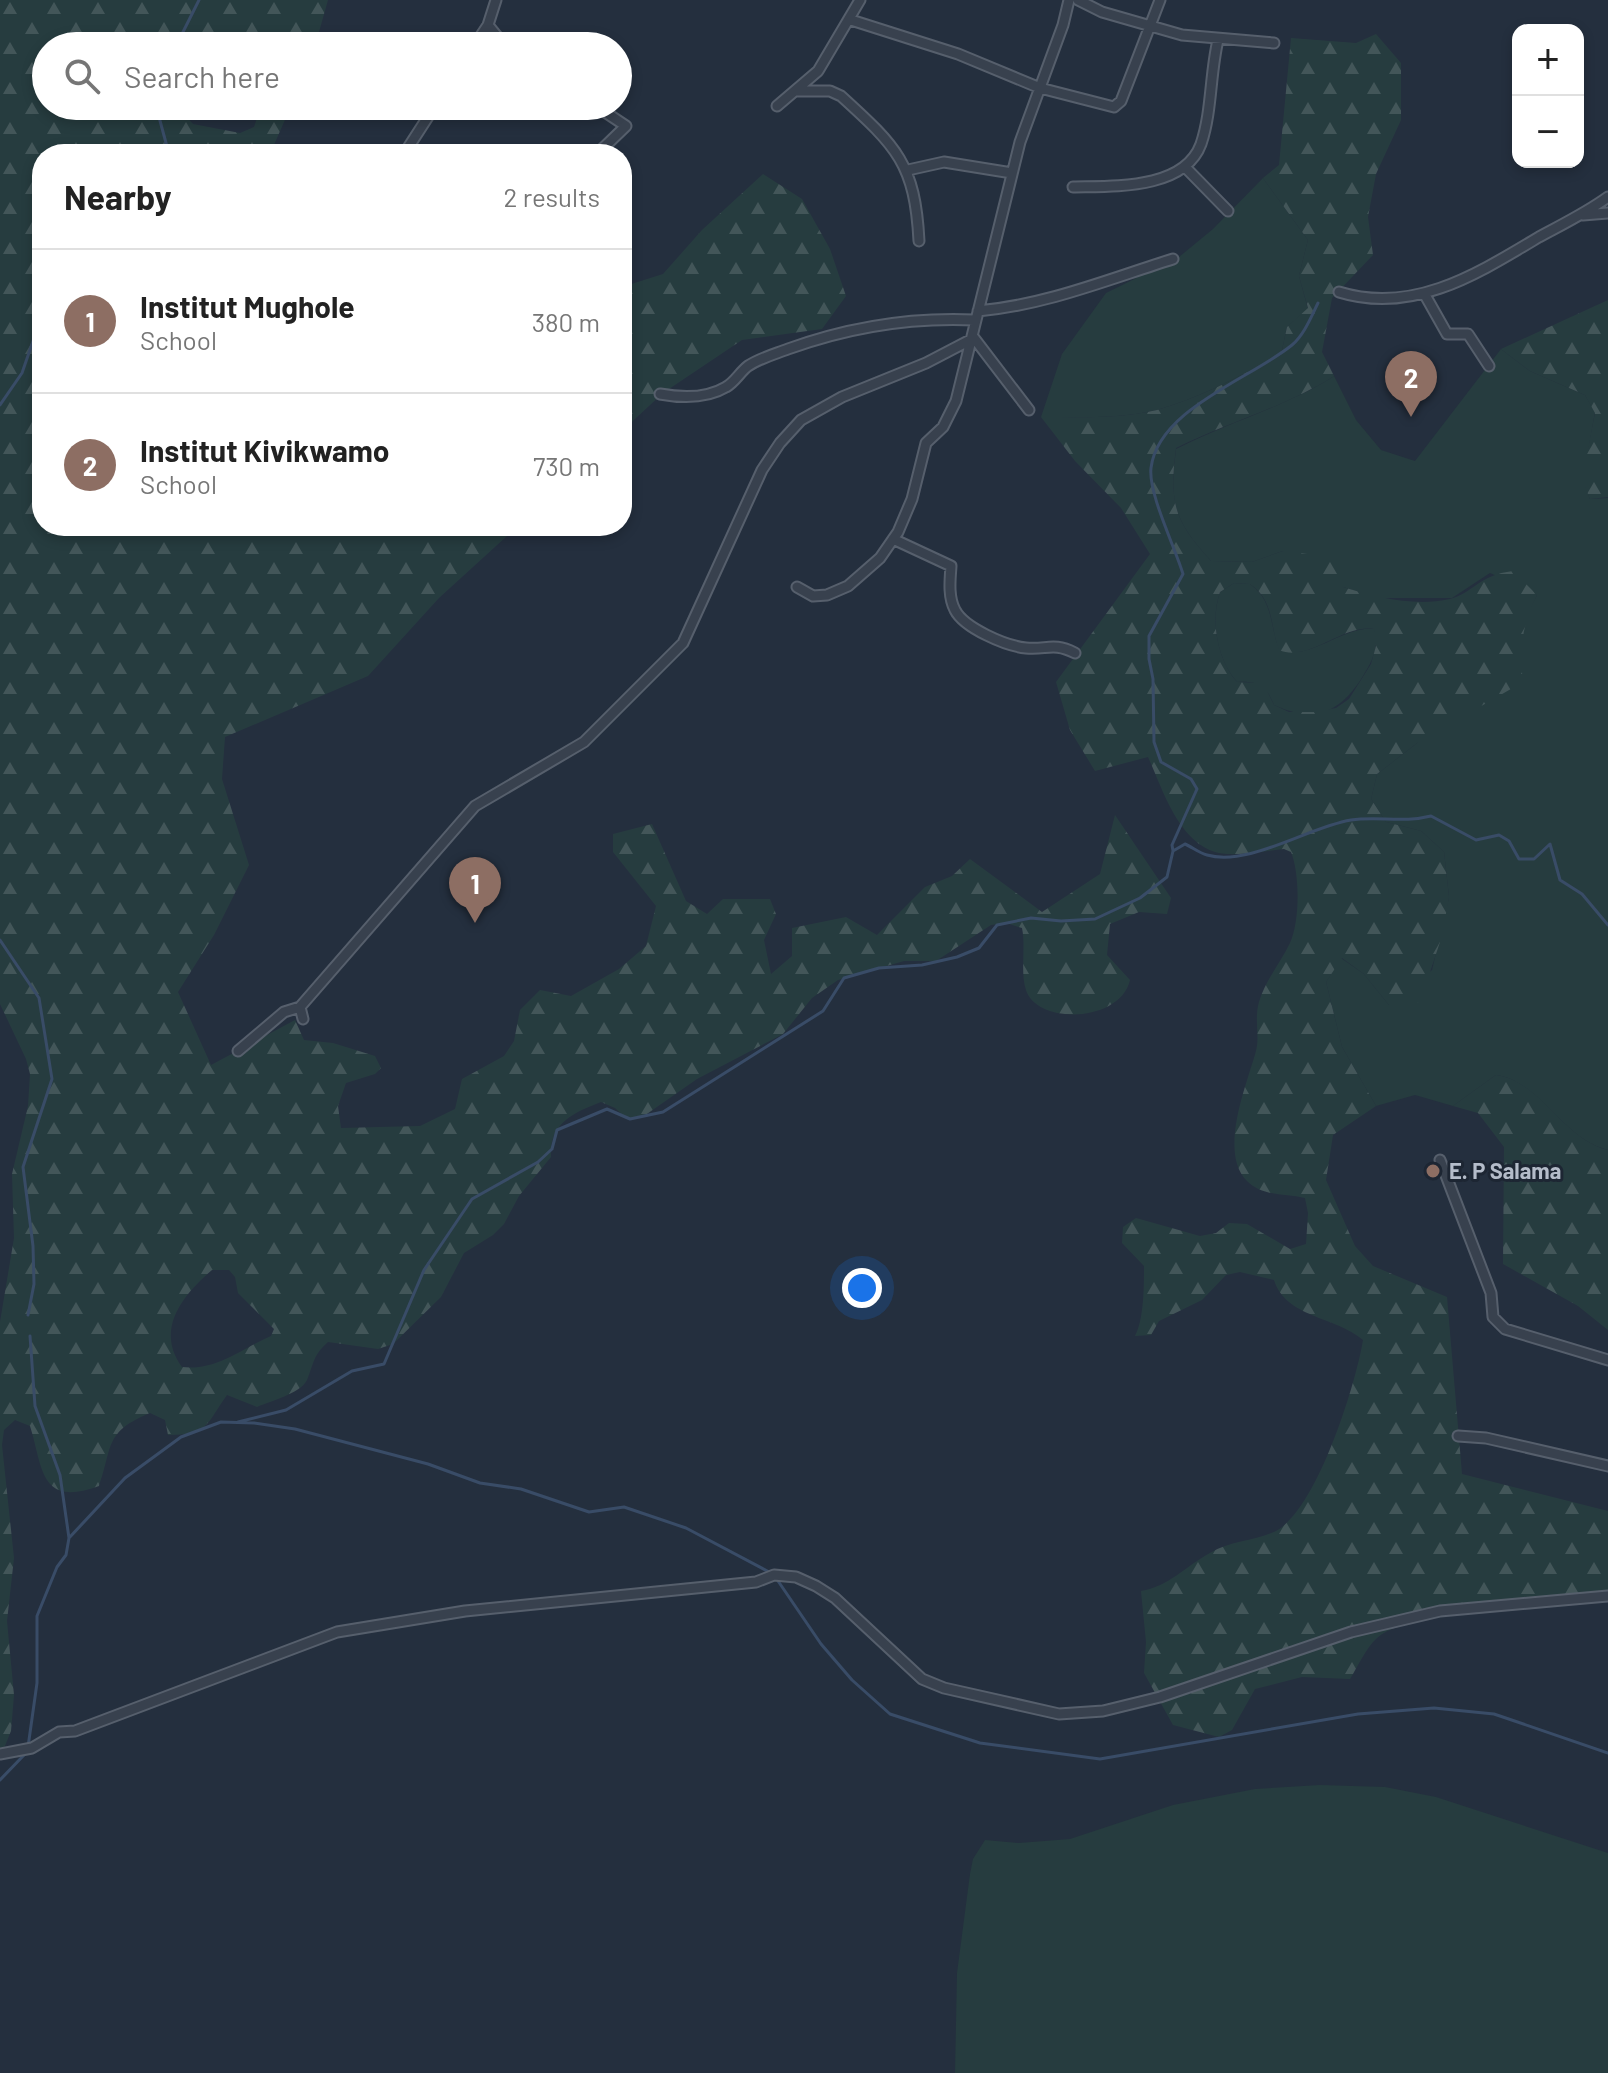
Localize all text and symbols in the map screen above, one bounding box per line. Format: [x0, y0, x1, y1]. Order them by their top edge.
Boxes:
map controls [1512, 24, 1584, 168]
button: + [1512, 24, 1584, 96]
search box [32, 32, 632, 120]
icon: search [60, 54, 104, 98]
text: Search here [124, 58, 280, 94]
button: − [1512, 96, 1584, 168]
text: Nearby [64, 176, 172, 217]
text: 2 results [504, 181, 600, 212]
text: Institut Mughole [140, 288, 355, 324]
text: 1 [85, 306, 95, 337]
text: 380 m [532, 306, 600, 337]
text: School [140, 324, 217, 355]
pin: 2 [1385, 351, 1437, 417]
text: Institut Kivikwamo [140, 432, 389, 468]
text: 2 [83, 450, 97, 481]
text: 730 m [533, 450, 600, 481]
text: School [140, 468, 217, 499]
pin: 1 [449, 857, 501, 923]
place label: E. P Salama [1449, 1157, 1561, 1183]
marker: E. P Salama [1424, 1162, 1442, 1180]
your location [842, 1268, 882, 1308]

